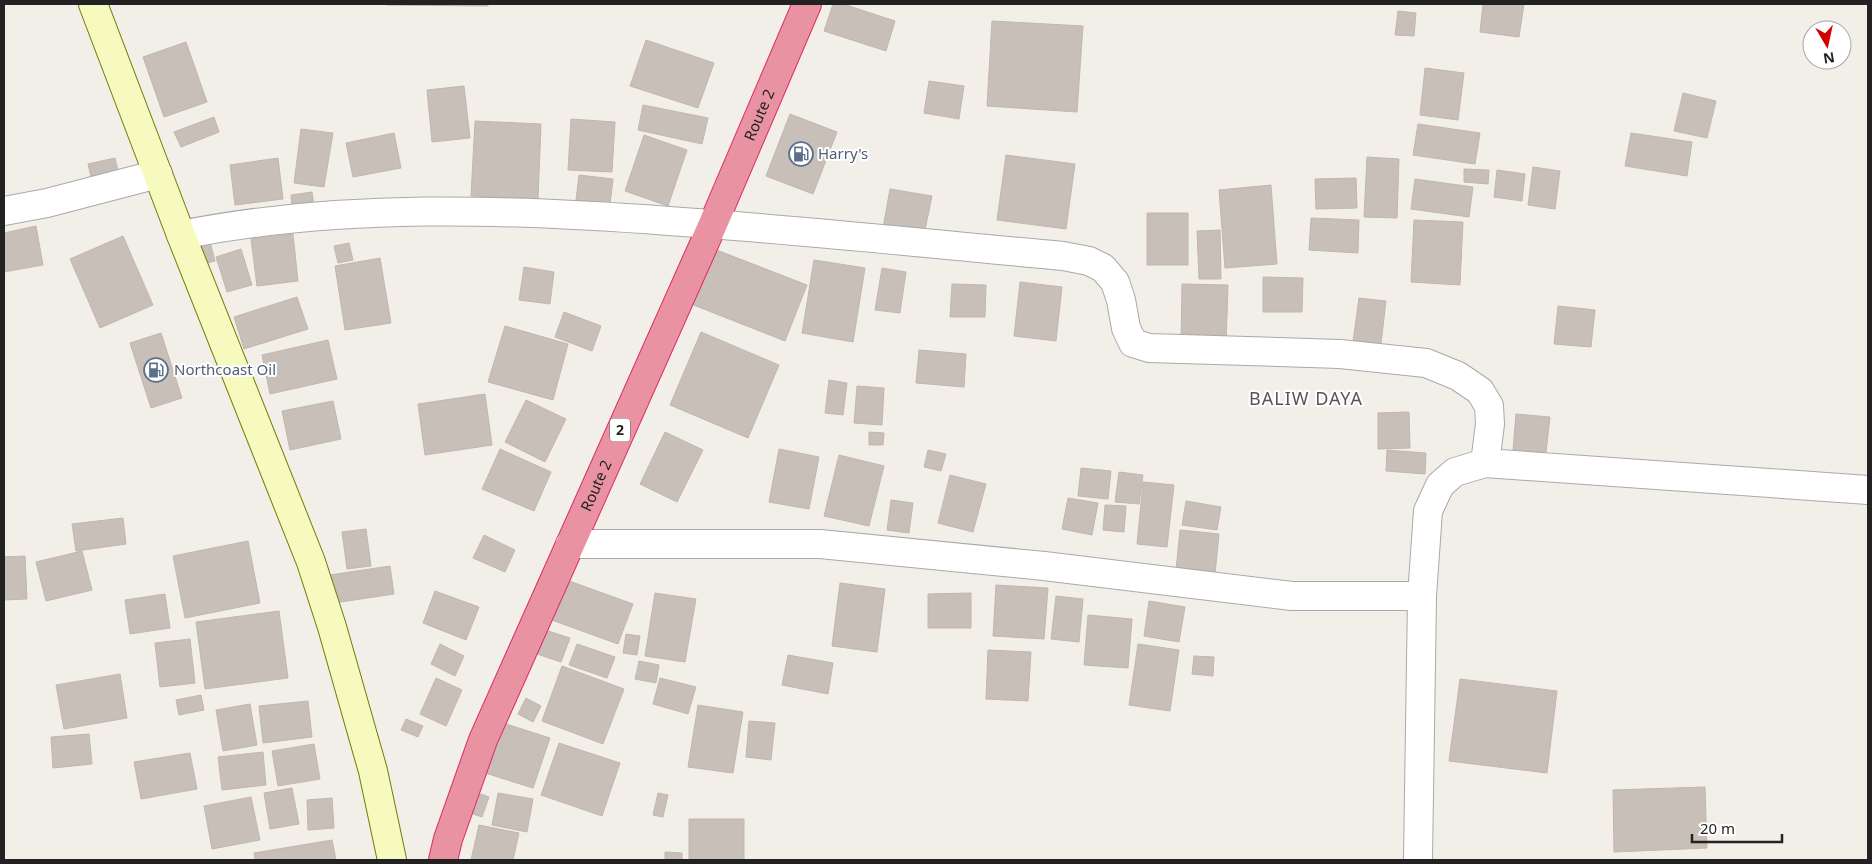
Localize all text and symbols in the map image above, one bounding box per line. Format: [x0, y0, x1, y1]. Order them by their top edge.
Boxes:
north arrow [1802, 20, 1852, 70]
text: N [1822, 48, 1836, 69]
street label: Route 2 [739, 86, 778, 143]
fuel station icon: Harry's [788, 141, 814, 167]
place label: Harry's [818, 143, 868, 163]
fuel station icon: Northcoast Oil [143, 357, 169, 383]
place label: Northcoast Oil [174, 359, 276, 379]
district label: BALIW DAYA [1249, 386, 1363, 410]
road number: 2 [610, 418, 630, 442]
street label: Route 2 [575, 457, 616, 514]
scale bar [1692, 812, 1782, 844]
text: 20 m [1700, 818, 1735, 838]

